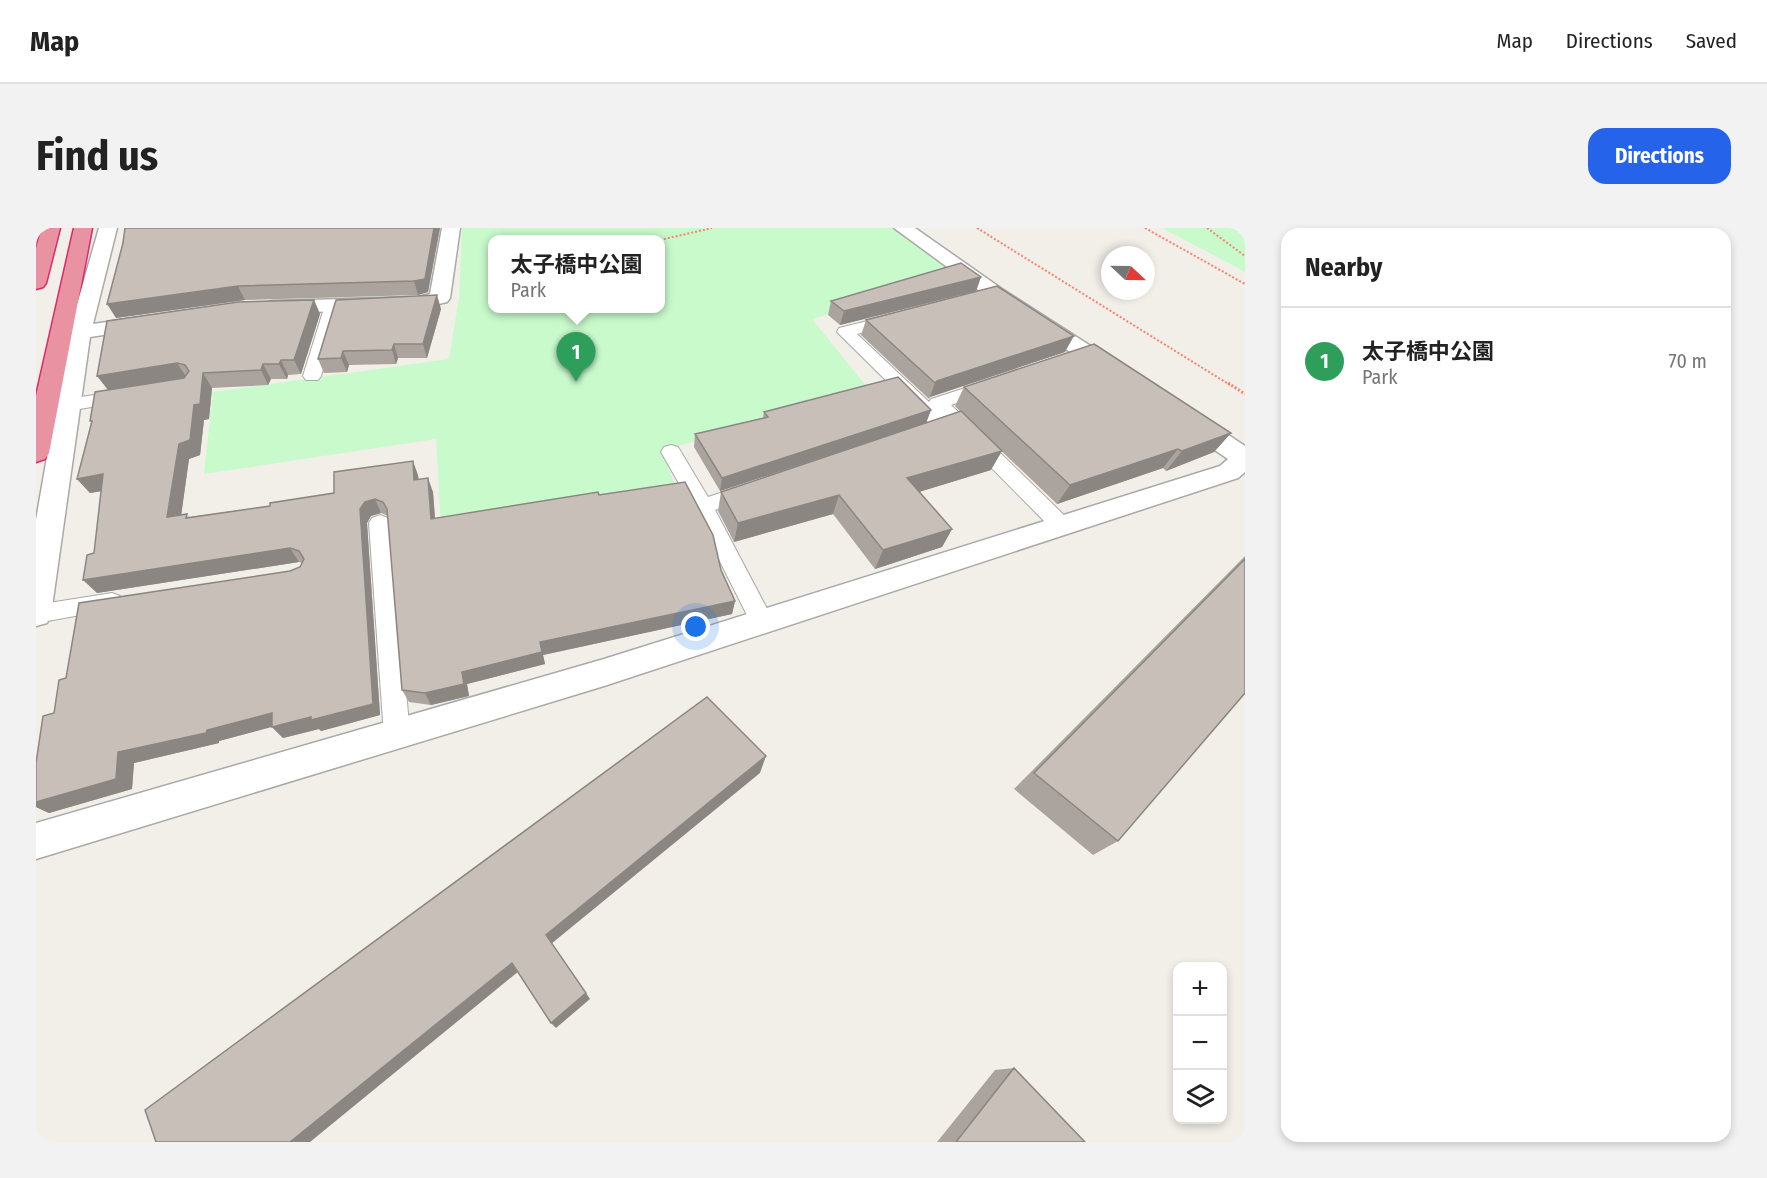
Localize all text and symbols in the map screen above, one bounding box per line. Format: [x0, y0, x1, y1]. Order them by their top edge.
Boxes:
text: Map [30, 25, 79, 58]
text: Map [1496, 28, 1533, 54]
text: Directions [1566, 28, 1653, 54]
text: Saved [1686, 28, 1737, 54]
button: Directions [1588, 128, 1731, 184]
text: Find us [36, 131, 158, 181]
popup [488, 235, 665, 313]
north arrow [1101, 246, 1155, 300]
text: 太子橋中公園 [510, 251, 643, 278]
text: Nearby [1305, 252, 1382, 283]
text: Park [510, 278, 546, 302]
pin: 1 [556, 332, 596, 382]
text: 太子橋中公園 [1362, 338, 1494, 365]
text: 1 [1320, 349, 1329, 373]
text: 70 m [1669, 349, 1707, 373]
text: Park [1362, 365, 1398, 389]
your location [681, 612, 710, 641]
map controls [1173, 962, 1227, 1124]
button: + [1173, 962, 1227, 1016]
button: − [1173, 1016, 1227, 1070]
button: layers [1173, 1070, 1227, 1124]

